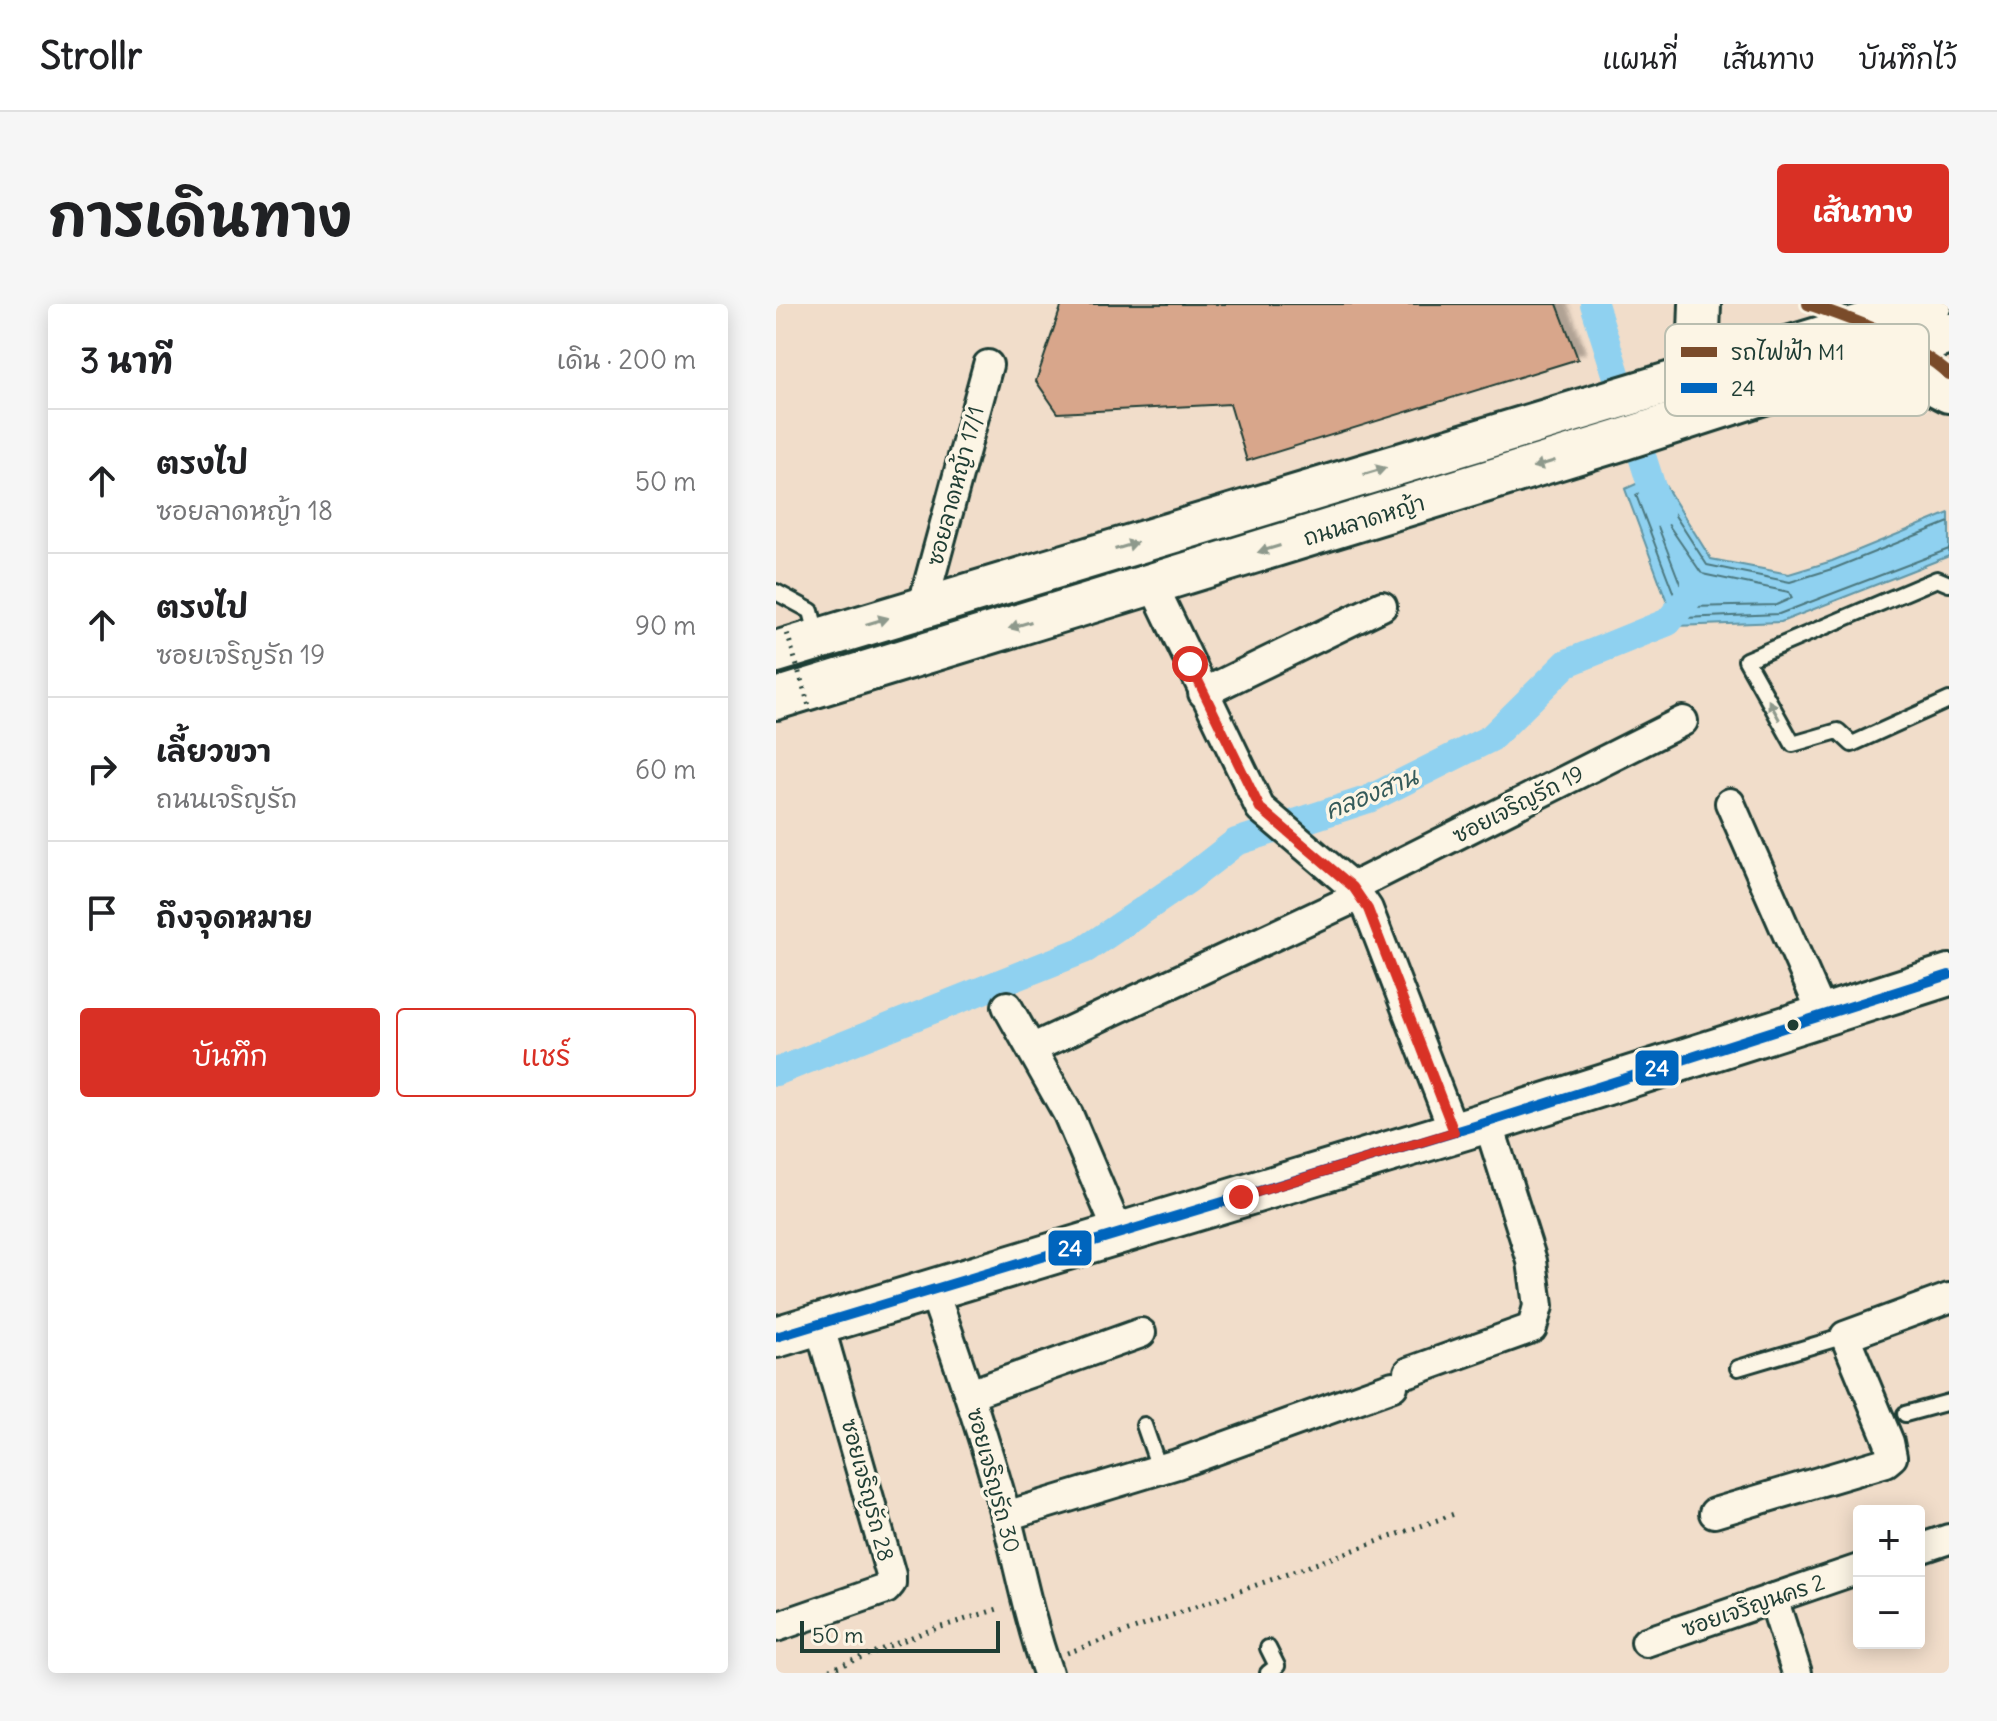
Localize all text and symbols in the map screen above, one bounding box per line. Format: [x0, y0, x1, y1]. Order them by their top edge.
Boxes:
text: Strollr [40, 32, 142, 79]
text: แผนที่ [1602, 41, 1678, 77]
text: เส้นทาง [1722, 41, 1815, 77]
text: บันทึกไว้ [1859, 41, 1957, 77]
button: เส้นทาง [1777, 164, 1949, 253]
text: การเดินทาง [48, 181, 352, 251]
legend [1665, 324, 1929, 416]
text: รถไฟฟ้า M1 [1731, 337, 1844, 366]
text: 3 นาที [80, 339, 173, 382]
text: เดิน · 200 m [557, 343, 696, 376]
text: 24 [1731, 374, 1755, 402]
street label: ซอยลาดหญ้า 17/1 [920, 403, 990, 569]
text: ตรงไป [156, 444, 248, 482]
icon: ahead [80, 459, 124, 503]
one-way arrow [1531, 459, 1555, 471]
one-way arrow [1364, 464, 1388, 477]
text: 50 m [635, 465, 696, 498]
street label: ถนนลาดหญ้า [1300, 488, 1428, 552]
text: ซอยลาดหญ้า 18 [156, 494, 333, 527]
one-way arrow [1115, 539, 1139, 552]
one-way arrow [1256, 544, 1280, 556]
text: ตรงไป [156, 588, 248, 626]
icon: ahead [80, 603, 124, 647]
text: 90 m [635, 609, 696, 642]
one-way arrow [866, 614, 890, 627]
one-way arrow [1008, 619, 1032, 632]
text: ซอยเจริญรัถ 19 [156, 638, 325, 671]
route start [1172, 646, 1208, 682]
one-way arrow [1767, 698, 1781, 721]
text: เลี้ยวขวา [156, 732, 271, 770]
icon: right [80, 747, 124, 791]
text: 60 m [635, 753, 696, 786]
street label: ซอยเจริญรัถ 19 [1448, 759, 1588, 849]
water label: คลองสาน [1320, 760, 1424, 825]
text: ถนนเจริญรัถ [156, 782, 297, 815]
icon: arrive [80, 891, 124, 935]
text: ถึงจุดหมาย [156, 898, 313, 936]
button: บันทึก [80, 1008, 380, 1097]
button: แชร์ [396, 1008, 696, 1097]
unlabelled marker [1785, 1017, 1801, 1033]
line badge: 24 [1634, 1049, 1680, 1087]
text: 24 [1645, 1054, 1669, 1082]
route end [1223, 1179, 1259, 1215]
line badge: 24 [1047, 1229, 1093, 1267]
text: 24 [1058, 1234, 1082, 1262]
street label: ซอยเจริญรัถ 30 [961, 1405, 1027, 1555]
street label: ซอยเจริญรัถ 28 [836, 1416, 900, 1564]
map controls [1853, 1505, 1925, 1649]
button: + [1853, 1505, 1925, 1577]
street label: ซอยเจริญนคร 2 [1678, 1567, 1828, 1643]
button: − [1853, 1577, 1925, 1649]
scale bar [800, 1617, 1000, 1653]
text: 50 m [812, 1621, 864, 1649]

